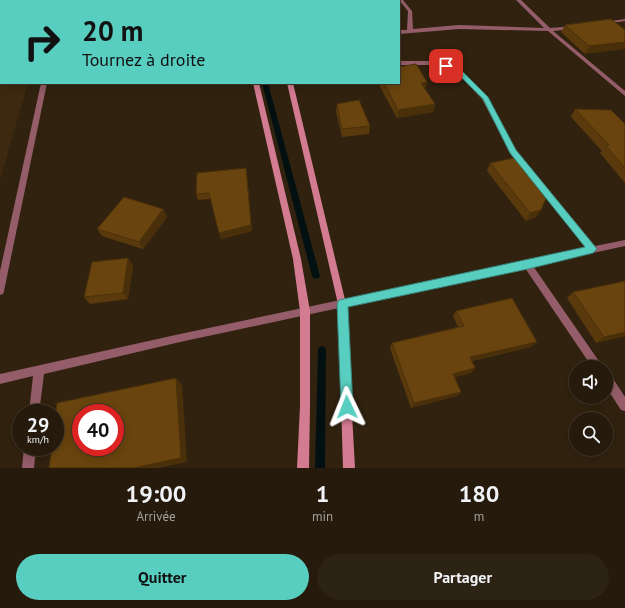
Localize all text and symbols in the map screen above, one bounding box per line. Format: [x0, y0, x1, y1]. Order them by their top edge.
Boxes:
text: 20 m [82, 12, 143, 49]
icon: right [16, 16, 68, 68]
text: Tournez à droite [82, 48, 205, 71]
pin [429, 49, 463, 83]
icon: arrive [435, 55, 457, 77]
map controls [569, 360, 613, 456]
button: sound [569, 360, 613, 404]
position arrow [326, 386, 368, 428]
speed limit sign: 40 [72, 404, 124, 456]
text: 29 [27, 412, 49, 438]
button: search [569, 412, 613, 456]
text: km/h [27, 433, 49, 446]
text: 19:00 [126, 478, 186, 509]
text: 1 [316, 478, 329, 509]
text: 180 [459, 478, 499, 509]
text: Arrivée [136, 508, 176, 525]
text: min [312, 508, 333, 525]
text: m [474, 508, 484, 525]
button: Quitter [16, 554, 309, 600]
button: Partager [317, 554, 609, 600]

